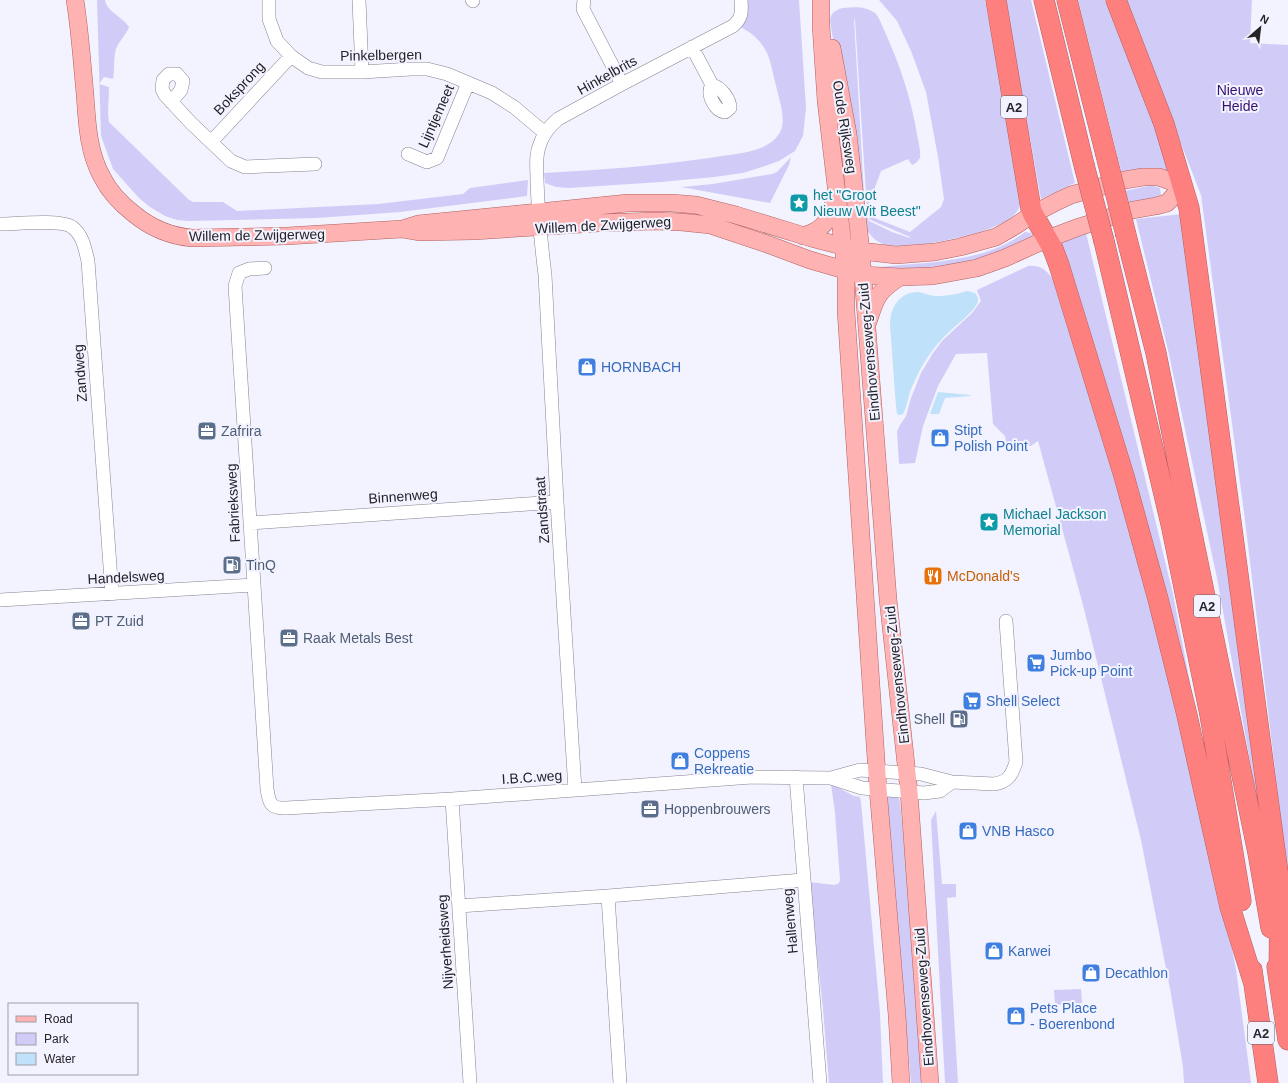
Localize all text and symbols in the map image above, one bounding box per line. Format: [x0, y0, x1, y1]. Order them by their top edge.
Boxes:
north arrow [1240, 8, 1280, 48]
text: N [1258, 12, 1271, 26]
street label: Pinkelbergen [340, 46, 422, 64]
street label: Hinkelbrits [575, 52, 639, 98]
street label: Boksprong [210, 58, 268, 118]
street label: Oude Rijksweg [830, 79, 860, 175]
street label: Lijntjemeet [415, 82, 457, 150]
park label: Nieuwe Heide [1217, 82, 1264, 114]
road number: A2 [1001, 96, 1027, 118]
place label: het "Groot Nieuw Wit Beest" [813, 187, 921, 219]
place icon: het "Groot Nieuw Wit Beest" [788, 192, 810, 214]
street label: Willem de Zwijgerweg [535, 213, 671, 237]
street label: Willem de Zwijgerweg [189, 226, 325, 244]
street label: Eindhovenseweg-Zuid [855, 282, 883, 422]
street label: Zandweg [70, 344, 90, 402]
shop icon: HORNBACH [576, 356, 598, 378]
place label: HORNBACH [601, 359, 681, 375]
office icon: Zafrira [196, 420, 218, 442]
place label: Stipt Polish Point [954, 422, 1028, 454]
place label: Zafrira [221, 423, 262, 439]
shop icon: Stipt Polish Point [929, 427, 951, 449]
street label: Fabrieksweg [223, 463, 243, 543]
street label: Zandstraat [532, 476, 552, 544]
street label: Binnenweg [368, 486, 438, 506]
place label: Michael Jackson Memorial [1003, 506, 1107, 538]
place icon: Michael Jackson Memorial [978, 511, 1000, 533]
fuel station icon: TinQ [221, 554, 243, 576]
place label: TinQ [246, 557, 276, 573]
restaurant icon: McDonald's [922, 565, 944, 587]
street label: Handelsweg [87, 567, 165, 587]
place label: McDonald's [947, 568, 1020, 584]
road number: A2 [1194, 595, 1220, 617]
street label: Eindhovenseweg-Zuid [882, 605, 912, 745]
office icon: PT Zuid [70, 610, 92, 632]
place label: PT Zuid [95, 613, 144, 629]
office icon: Raak Metals Best [278, 627, 300, 649]
place label: Raak Metals Best [303, 630, 413, 646]
place label: Jumbo Pick-up Point [1050, 647, 1133, 679]
supermarket icon: Jumbo Pick-up Point [1025, 652, 1047, 674]
supermarket icon: Shell Select [961, 690, 983, 712]
place label: Shell Select [986, 693, 1060, 709]
fuel station icon: Shell [948, 708, 970, 730]
place label: Shell [914, 711, 945, 727]
place label: Coppens Rekreatie [694, 745, 754, 777]
shop icon: Coppens Rekreatie [669, 750, 691, 772]
street label: I.B.C.weg [501, 767, 563, 787]
office icon: Hoppenbrouwers [639, 798, 661, 820]
place label: Hoppenbrouwers [664, 801, 771, 817]
shop icon: VNB Hasco [957, 820, 979, 842]
place label: VNB Hasco [982, 823, 1055, 839]
street label: Hallenweg [779, 888, 801, 954]
street label: Nijverheidsweg [434, 894, 456, 990]
street label: Eindhovenseweg-Zuid [911, 927, 937, 1067]
shop icon: Karwei [983, 940, 1005, 962]
place label: Karwei [1008, 943, 1051, 959]
shop icon: Decathlon [1080, 962, 1102, 984]
place label: Decathlon [1105, 965, 1168, 981]
place label: Pets Place - Boerenbond [1030, 1000, 1115, 1032]
legend [8, 1003, 138, 1075]
shop icon: Pets Place - Boerenbond [1005, 1005, 1027, 1027]
text: Road [44, 1012, 73, 1026]
road number: A2 [1248, 1022, 1274, 1044]
text: Park [44, 1032, 70, 1046]
text: Water [44, 1052, 76, 1066]

